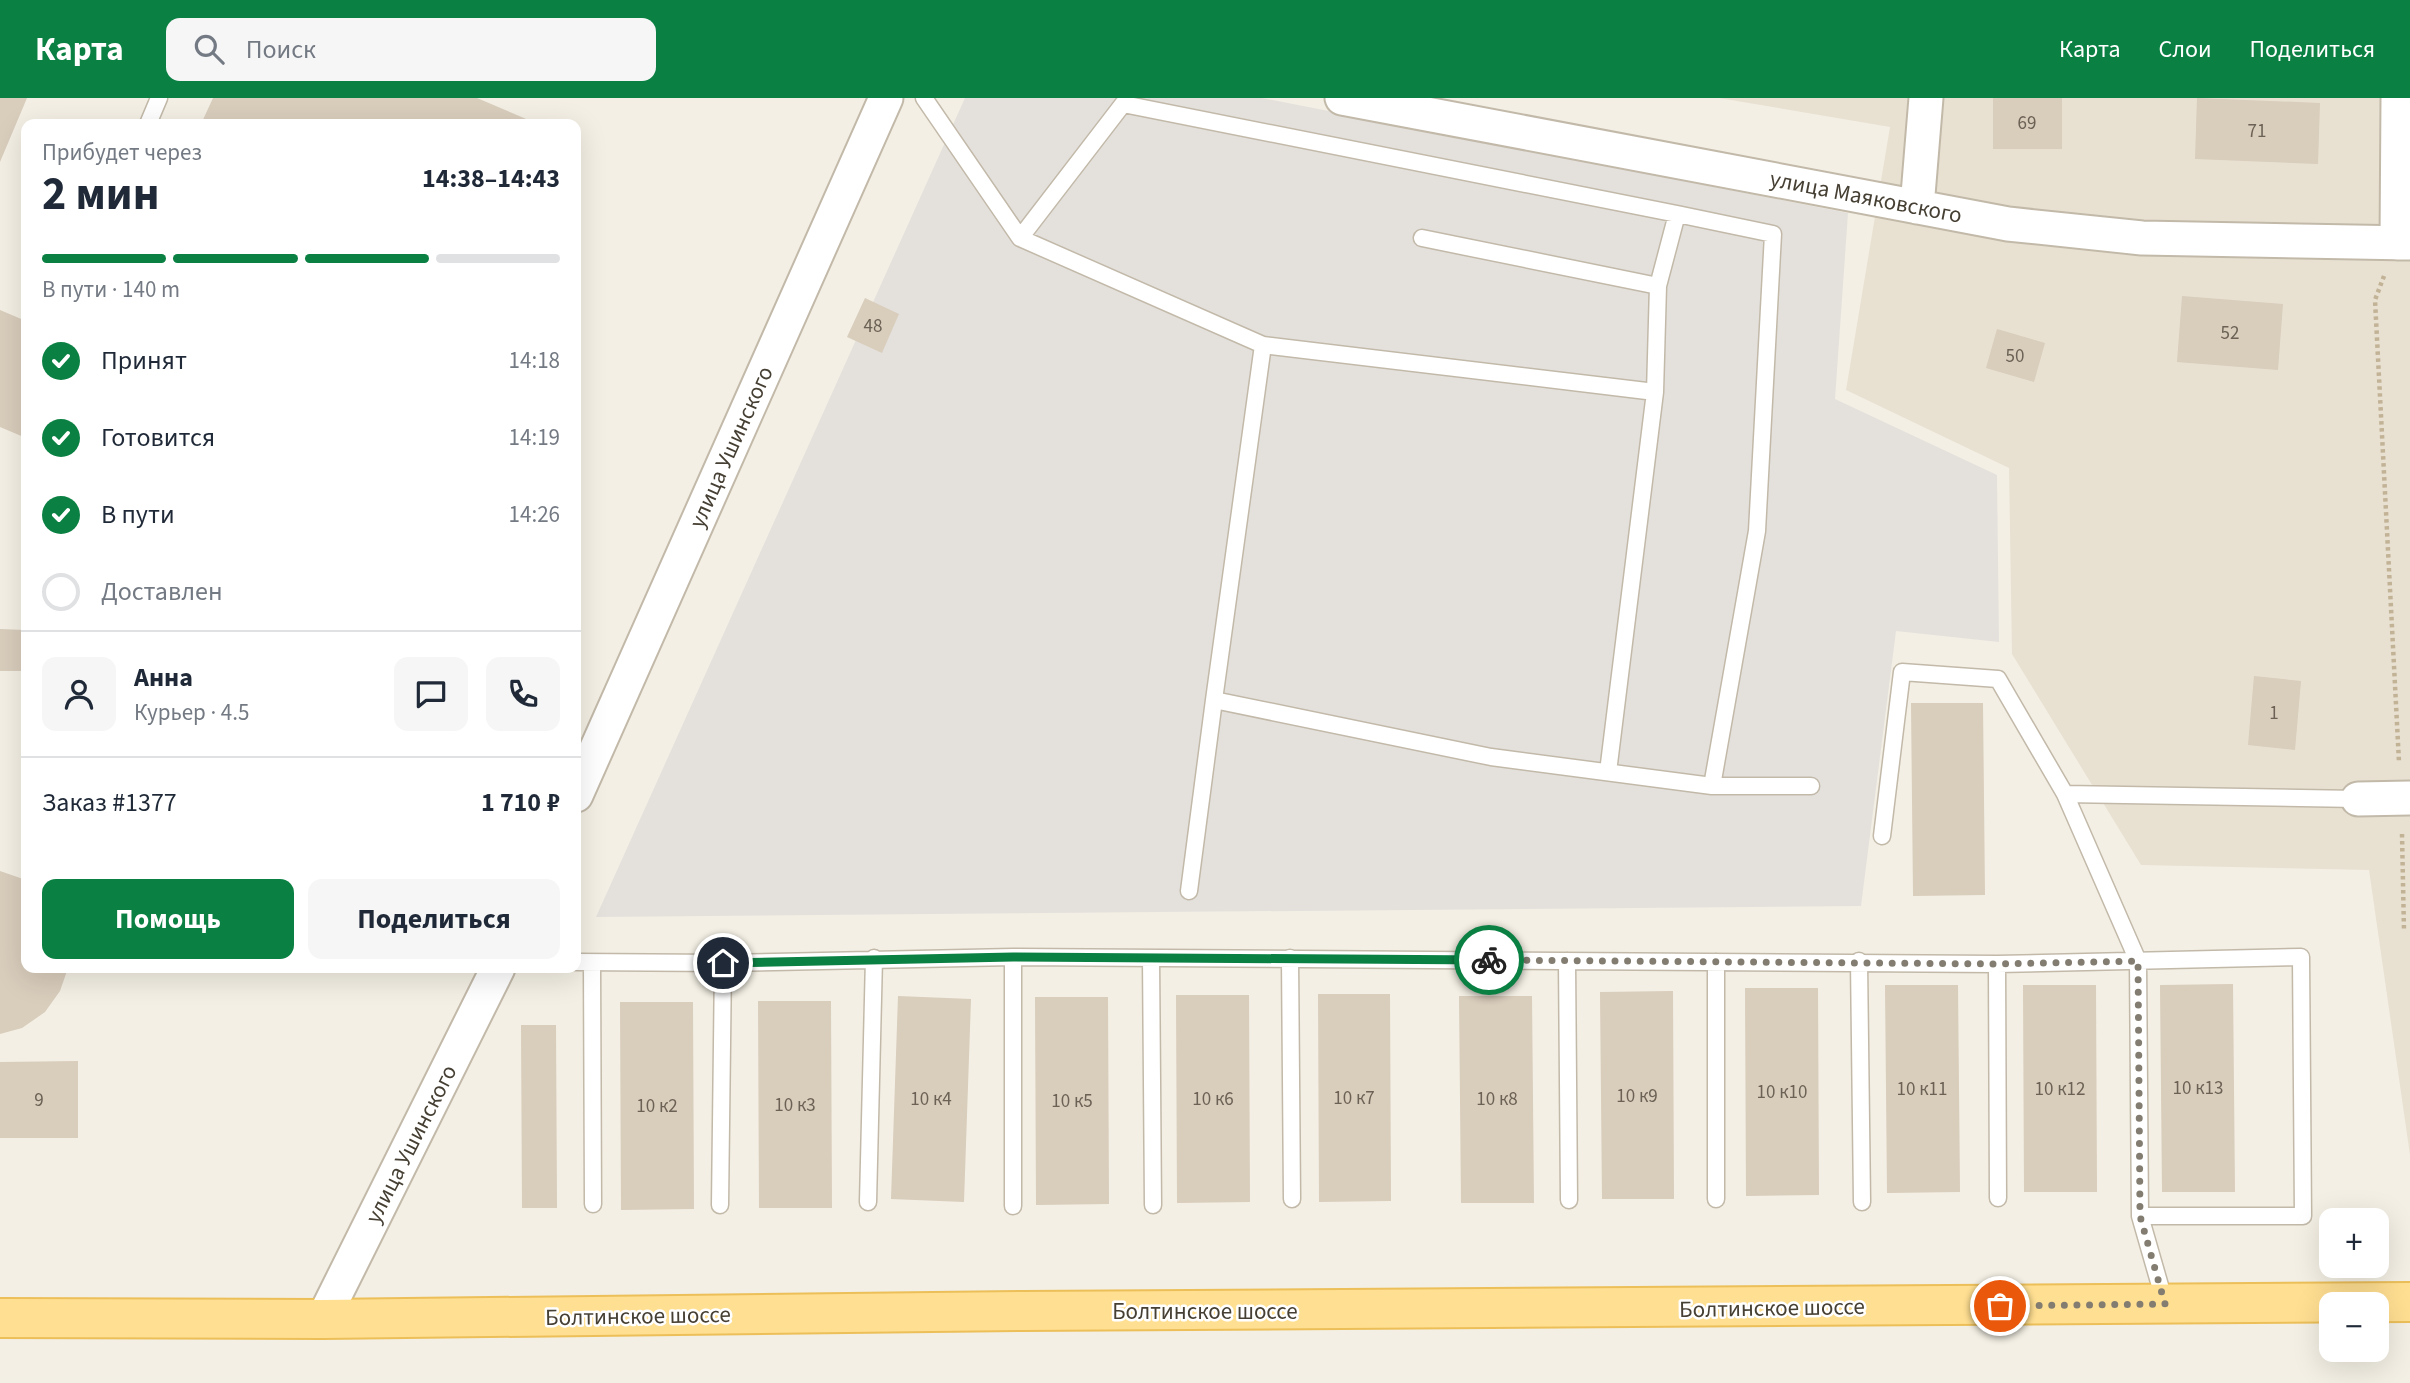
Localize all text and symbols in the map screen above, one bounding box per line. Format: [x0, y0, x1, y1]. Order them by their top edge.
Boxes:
search box [166, 18, 656, 81]
text: Карта [35, 26, 124, 73]
icon: search [190, 30, 228, 68]
text: Поиск [246, 31, 316, 68]
text: Карта [2059, 32, 2121, 67]
text: Слои [2159, 32, 2212, 67]
text: Поделиться [2250, 32, 2375, 67]
house number: 69 [2018, 110, 2036, 137]
house number: 71 [2248, 118, 2266, 145]
text: Прибудет через [42, 136, 202, 169]
text: 14:38–14:43 [422, 160, 560, 197]
text: 2 мин [42, 162, 159, 227]
street label: улица Маяковского [1767, 162, 1965, 232]
text: В пути · 140 m [42, 273, 180, 306]
house number: 48 [864, 313, 882, 340]
house number: 52 [2221, 320, 2239, 347]
icon: check [42, 342, 80, 380]
text: Принят [101, 342, 187, 379]
house number: 50 [2006, 343, 2024, 370]
text: 14:18 [509, 344, 560, 377]
street label: улица Ушинского [681, 361, 781, 533]
icon: check [42, 419, 80, 457]
text: Готовится [101, 419, 215, 456]
text: 14:19 [509, 421, 560, 454]
icon: check [42, 496, 80, 534]
text: В пути [101, 496, 175, 533]
text: 14:26 [509, 498, 560, 531]
text: Доставлен [101, 573, 223, 610]
button: person [42, 657, 116, 731]
button: chat [394, 657, 468, 731]
button: phone [486, 657, 560, 731]
text: Анна [134, 659, 193, 696]
text: Курьер · 4.5 [134, 696, 249, 729]
house number: 1 [2269, 700, 2279, 727]
text: Заказ #1377 [42, 784, 177, 821]
text: 1 710 ₽ [481, 784, 560, 821]
button: Помощь [42, 879, 294, 959]
button: Поделиться [308, 879, 560, 959]
courier [1454, 925, 1524, 995]
pin [693, 933, 753, 993]
icon: bike [1470, 941, 1508, 979]
icon: home [704, 944, 742, 982]
street label: улица Ушинского [357, 1059, 465, 1229]
house number: 10 к13 [2173, 1075, 2223, 1102]
house number: 10 к11 [1897, 1076, 1947, 1103]
house number: 10 к12 [2035, 1076, 2085, 1103]
house number: 10 к10 [1757, 1079, 1807, 1106]
house number: 10 к9 [1616, 1083, 1658, 1110]
house number: 10 к7 [1333, 1085, 1375, 1112]
house number: 10 к4 [910, 1086, 952, 1113]
house number: 10 к6 [1192, 1086, 1234, 1113]
house number: 10 к8 [1476, 1086, 1518, 1113]
house number: 9 [34, 1087, 44, 1114]
house number: 10 к5 [1051, 1088, 1093, 1115]
house number: 10 к3 [774, 1092, 816, 1119]
house number: 10 к2 [636, 1093, 678, 1120]
map controls [2319, 1208, 2389, 1362]
button: + [2319, 1208, 2389, 1278]
pin [1970, 1276, 2030, 1336]
icon: bag [1981, 1287, 2019, 1325]
street label: Болтинское шоссе [1679, 1290, 1865, 1326]
button: − [2319, 1292, 2389, 1362]
street label: Болтинское шоссе [1112, 1295, 1298, 1328]
street label: Болтинское шоссе [545, 1298, 731, 1334]

